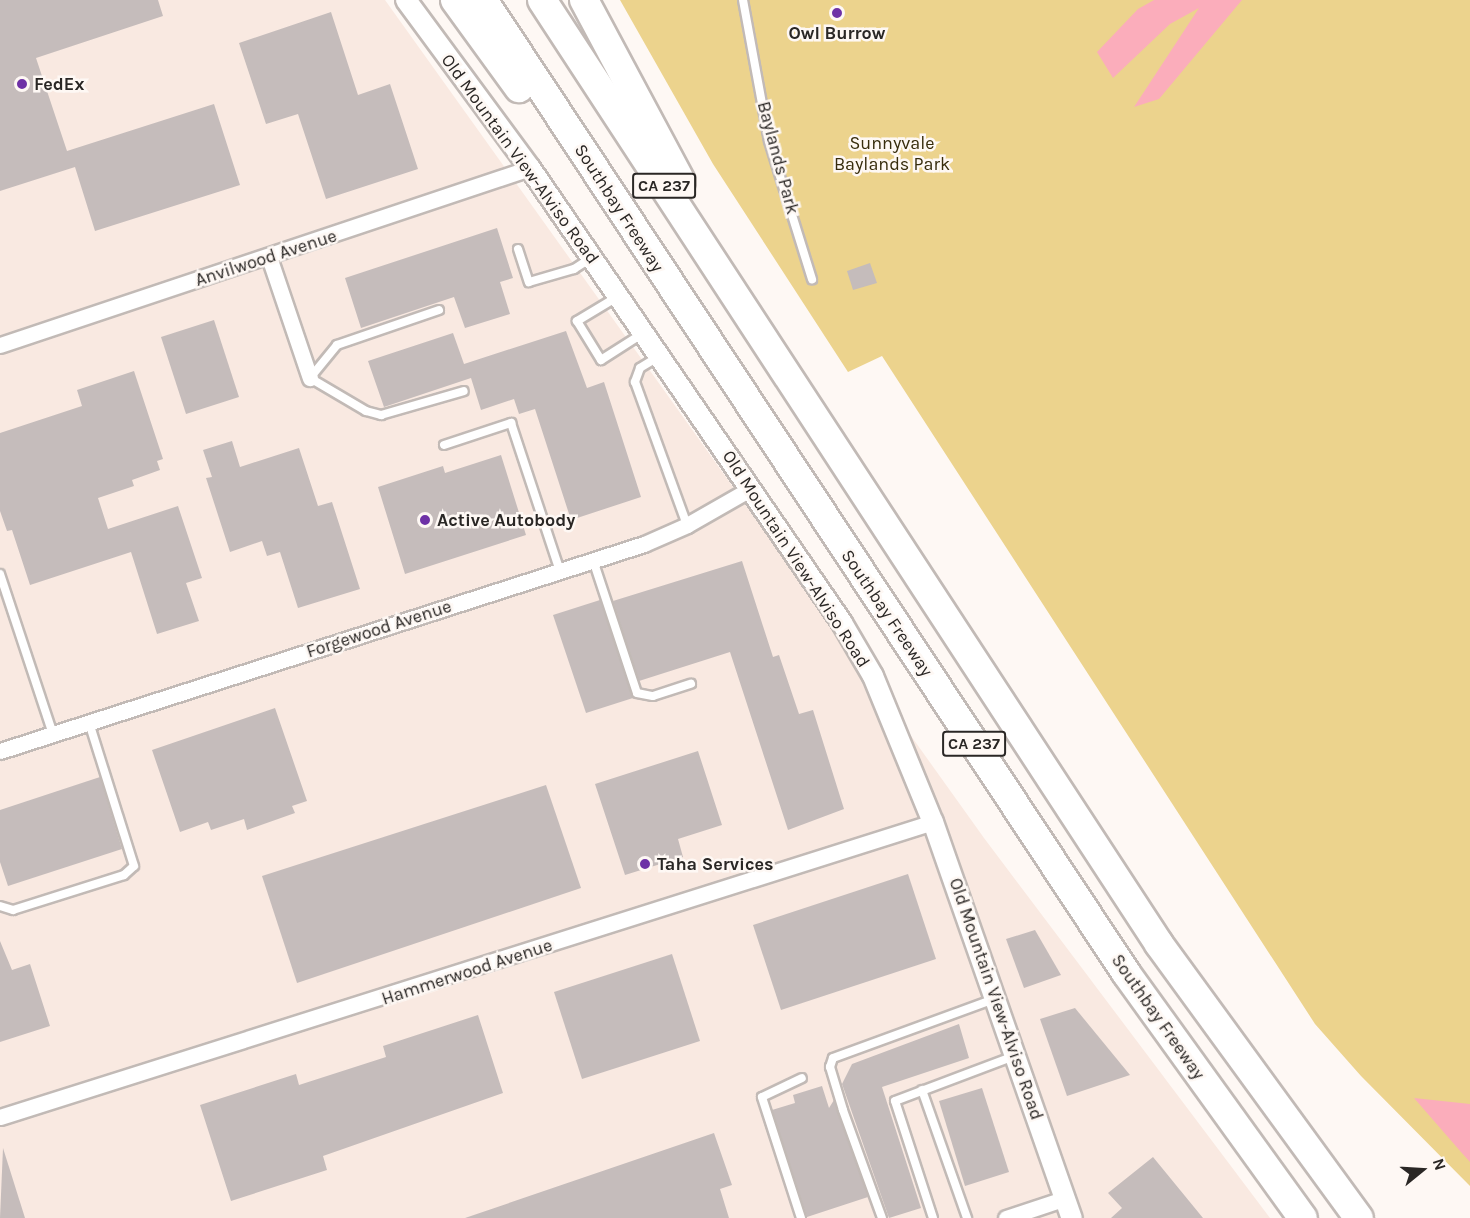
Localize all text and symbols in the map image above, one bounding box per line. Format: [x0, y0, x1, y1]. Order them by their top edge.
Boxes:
marker: Owl Burrow [830, 6, 844, 20]
place label: Owl Burrow [789, 22, 885, 44]
street label: Old Mountain View-Alviso Road [436, 50, 604, 268]
place label: FedEx [34, 73, 84, 95]
marker: FedEx [15, 77, 29, 91]
street label: Baylands Park [753, 99, 803, 217]
park label: Sunnyvale Baylands Park [834, 133, 950, 176]
street label: Southbay Freeway [570, 140, 668, 276]
road number: CA 237 [631, 173, 697, 199]
street label: Anvilwood Avenue [193, 225, 339, 291]
street label: Old Mountain View-Alviso Road [718, 446, 874, 672]
place label: Active Autobody [437, 509, 575, 531]
marker: Active Autobody [418, 513, 432, 527]
street label: Southbay Freeway [837, 546, 937, 680]
street label: Forgewood Avenue [304, 595, 454, 663]
road number: CA 237 [941, 731, 1007, 757]
place label: Taha Services [657, 853, 774, 875]
marker: Taha Services [638, 857, 652, 871]
street label: Old Mountain View-Alviso Road [944, 875, 1048, 1123]
street label: Hammerwood Avenue [379, 934, 555, 1010]
street label: Southbay Freeway [1107, 950, 1209, 1084]
north arrow [1392, 1140, 1452, 1200]
text: N [1429, 1156, 1450, 1173]

